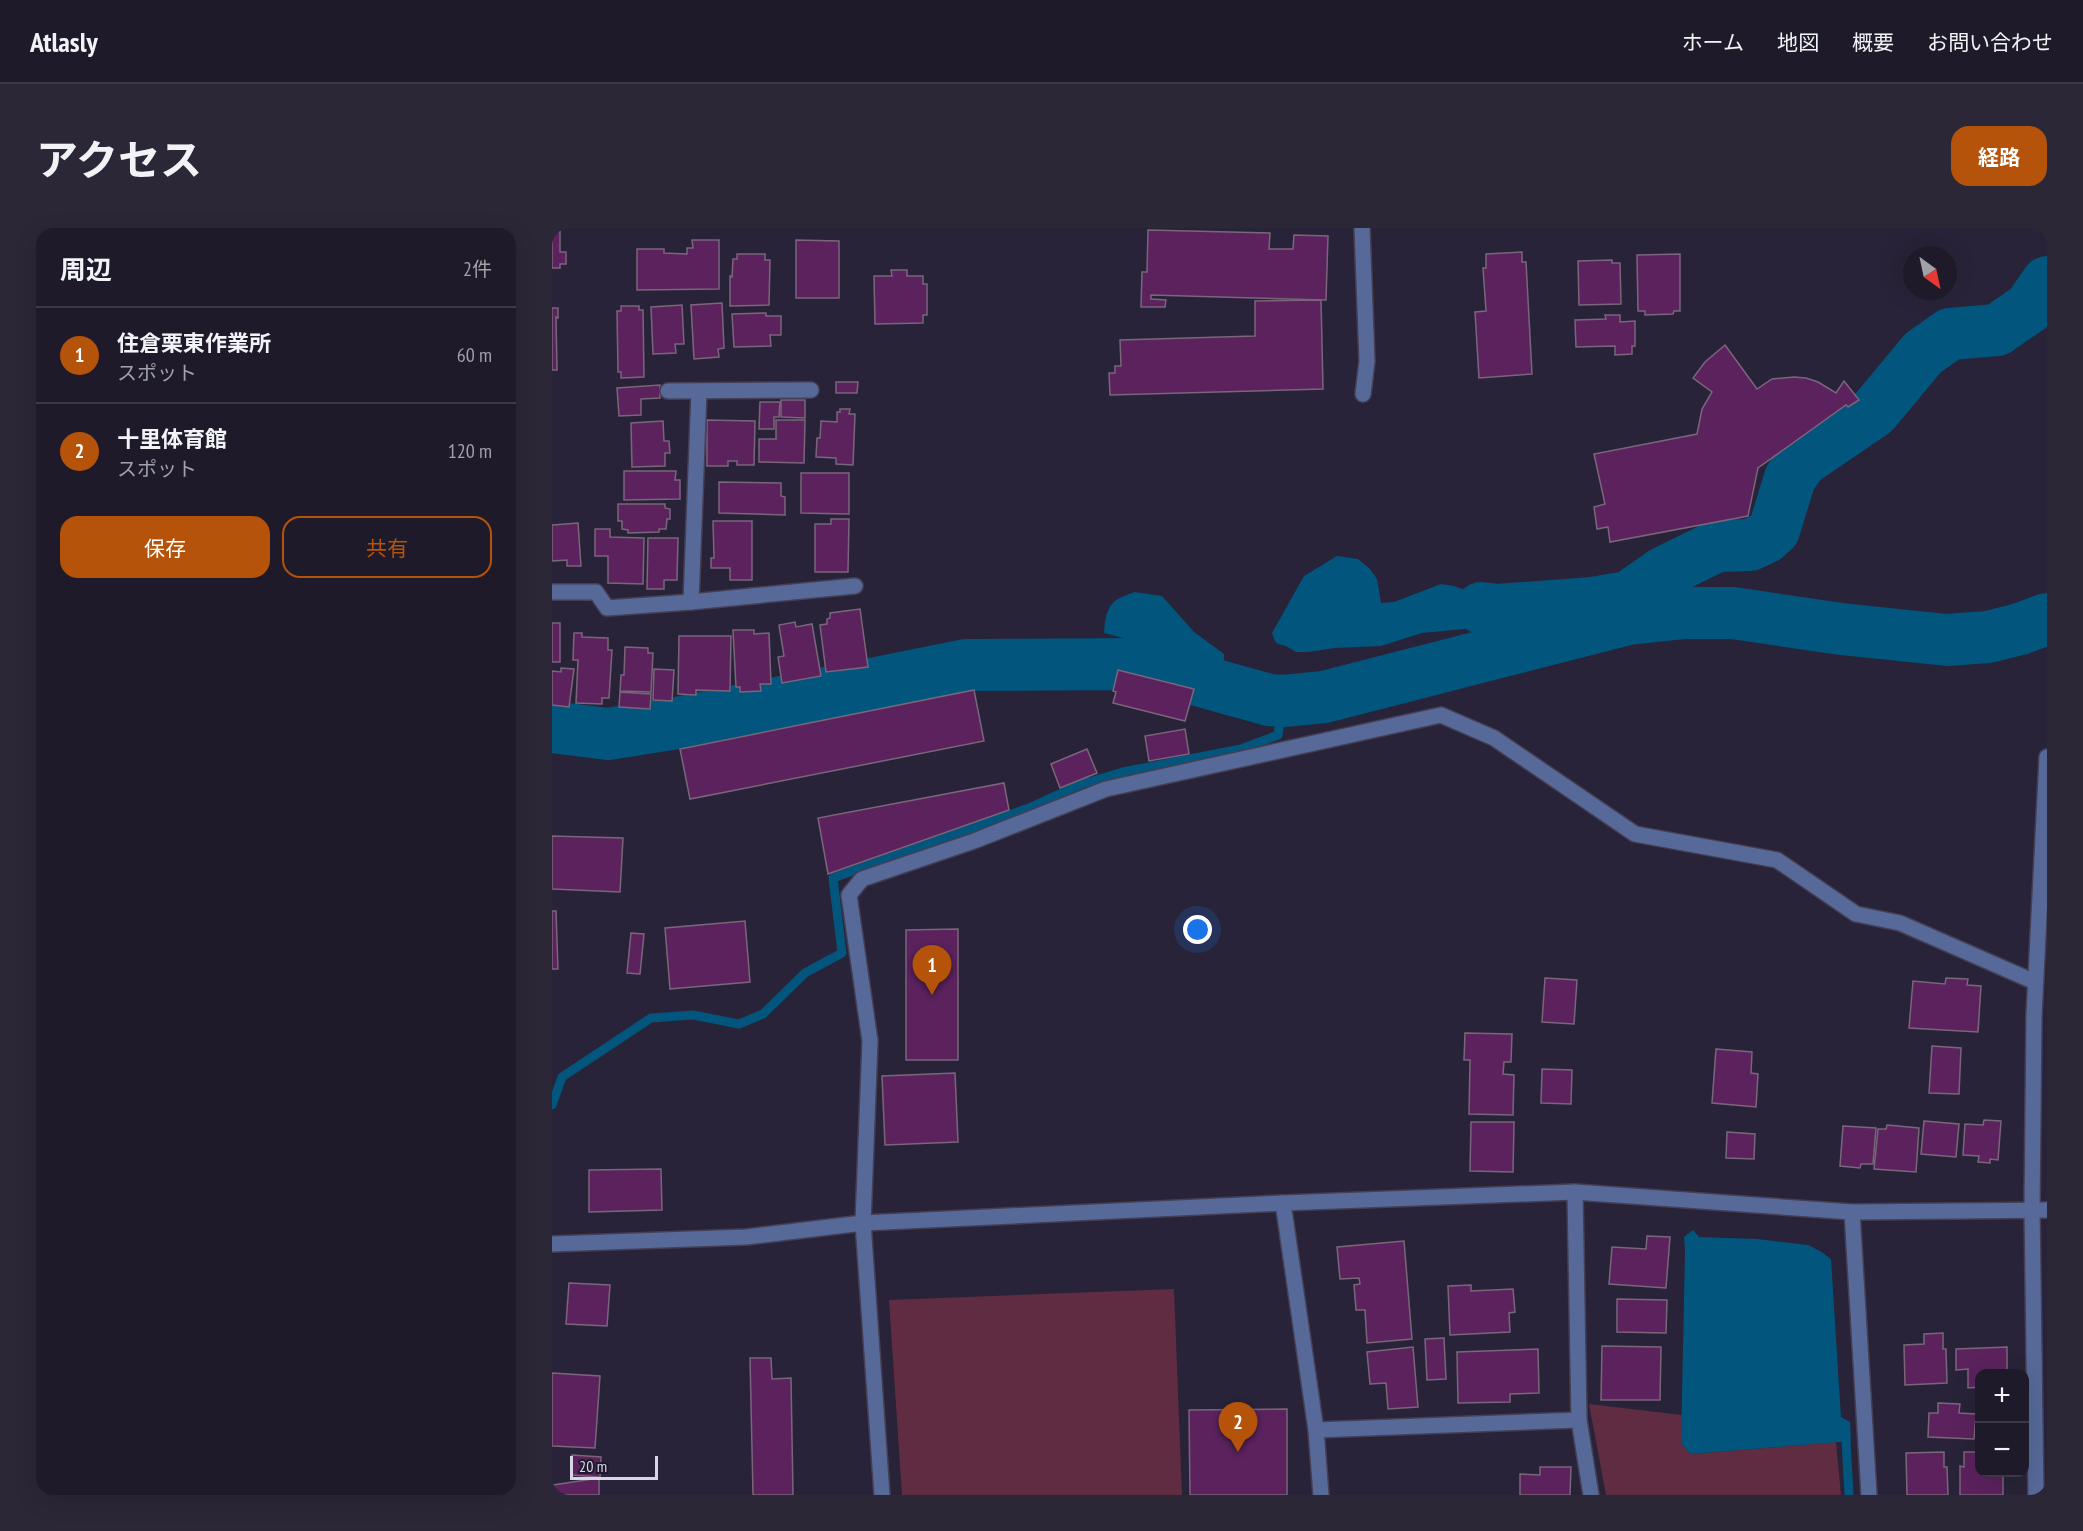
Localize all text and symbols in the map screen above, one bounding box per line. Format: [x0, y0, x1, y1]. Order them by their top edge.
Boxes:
text: Atlasly [30, 23, 98, 60]
text: ホーム [1682, 29, 1744, 56]
text: 地図 [1777, 29, 1819, 56]
text: 概要 [1852, 29, 1894, 56]
text: お問い合わせ [1927, 29, 2053, 56]
button: 経路 [1951, 126, 2047, 186]
text: アクセス [36, 132, 202, 187]
north arrow [1903, 246, 1957, 300]
text: 周辺 [60, 253, 112, 286]
text: 2件 [463, 256, 492, 282]
text: 住倉栗東作業所 [117, 329, 271, 357]
text: 1 [75, 342, 84, 368]
text: 60 m [457, 342, 492, 368]
text: スポット [117, 360, 197, 386]
text: 十里体育館 [117, 425, 227, 453]
text: 2 [75, 438, 84, 464]
text: 120 m [448, 438, 492, 464]
text: スポット [117, 456, 197, 482]
button: 保存 [60, 516, 270, 578]
button: 共有 [282, 516, 492, 578]
your location [1183, 915, 1212, 944]
pin: 1 [912, 946, 952, 995]
map controls [1975, 1369, 2029, 1477]
button: + [1975, 1369, 2029, 1423]
pin: 2 [1218, 1402, 1258, 1452]
button: − [1975, 1423, 2029, 1477]
scale bar [570, 1453, 658, 1480]
text: 20 m [579, 1456, 607, 1476]

